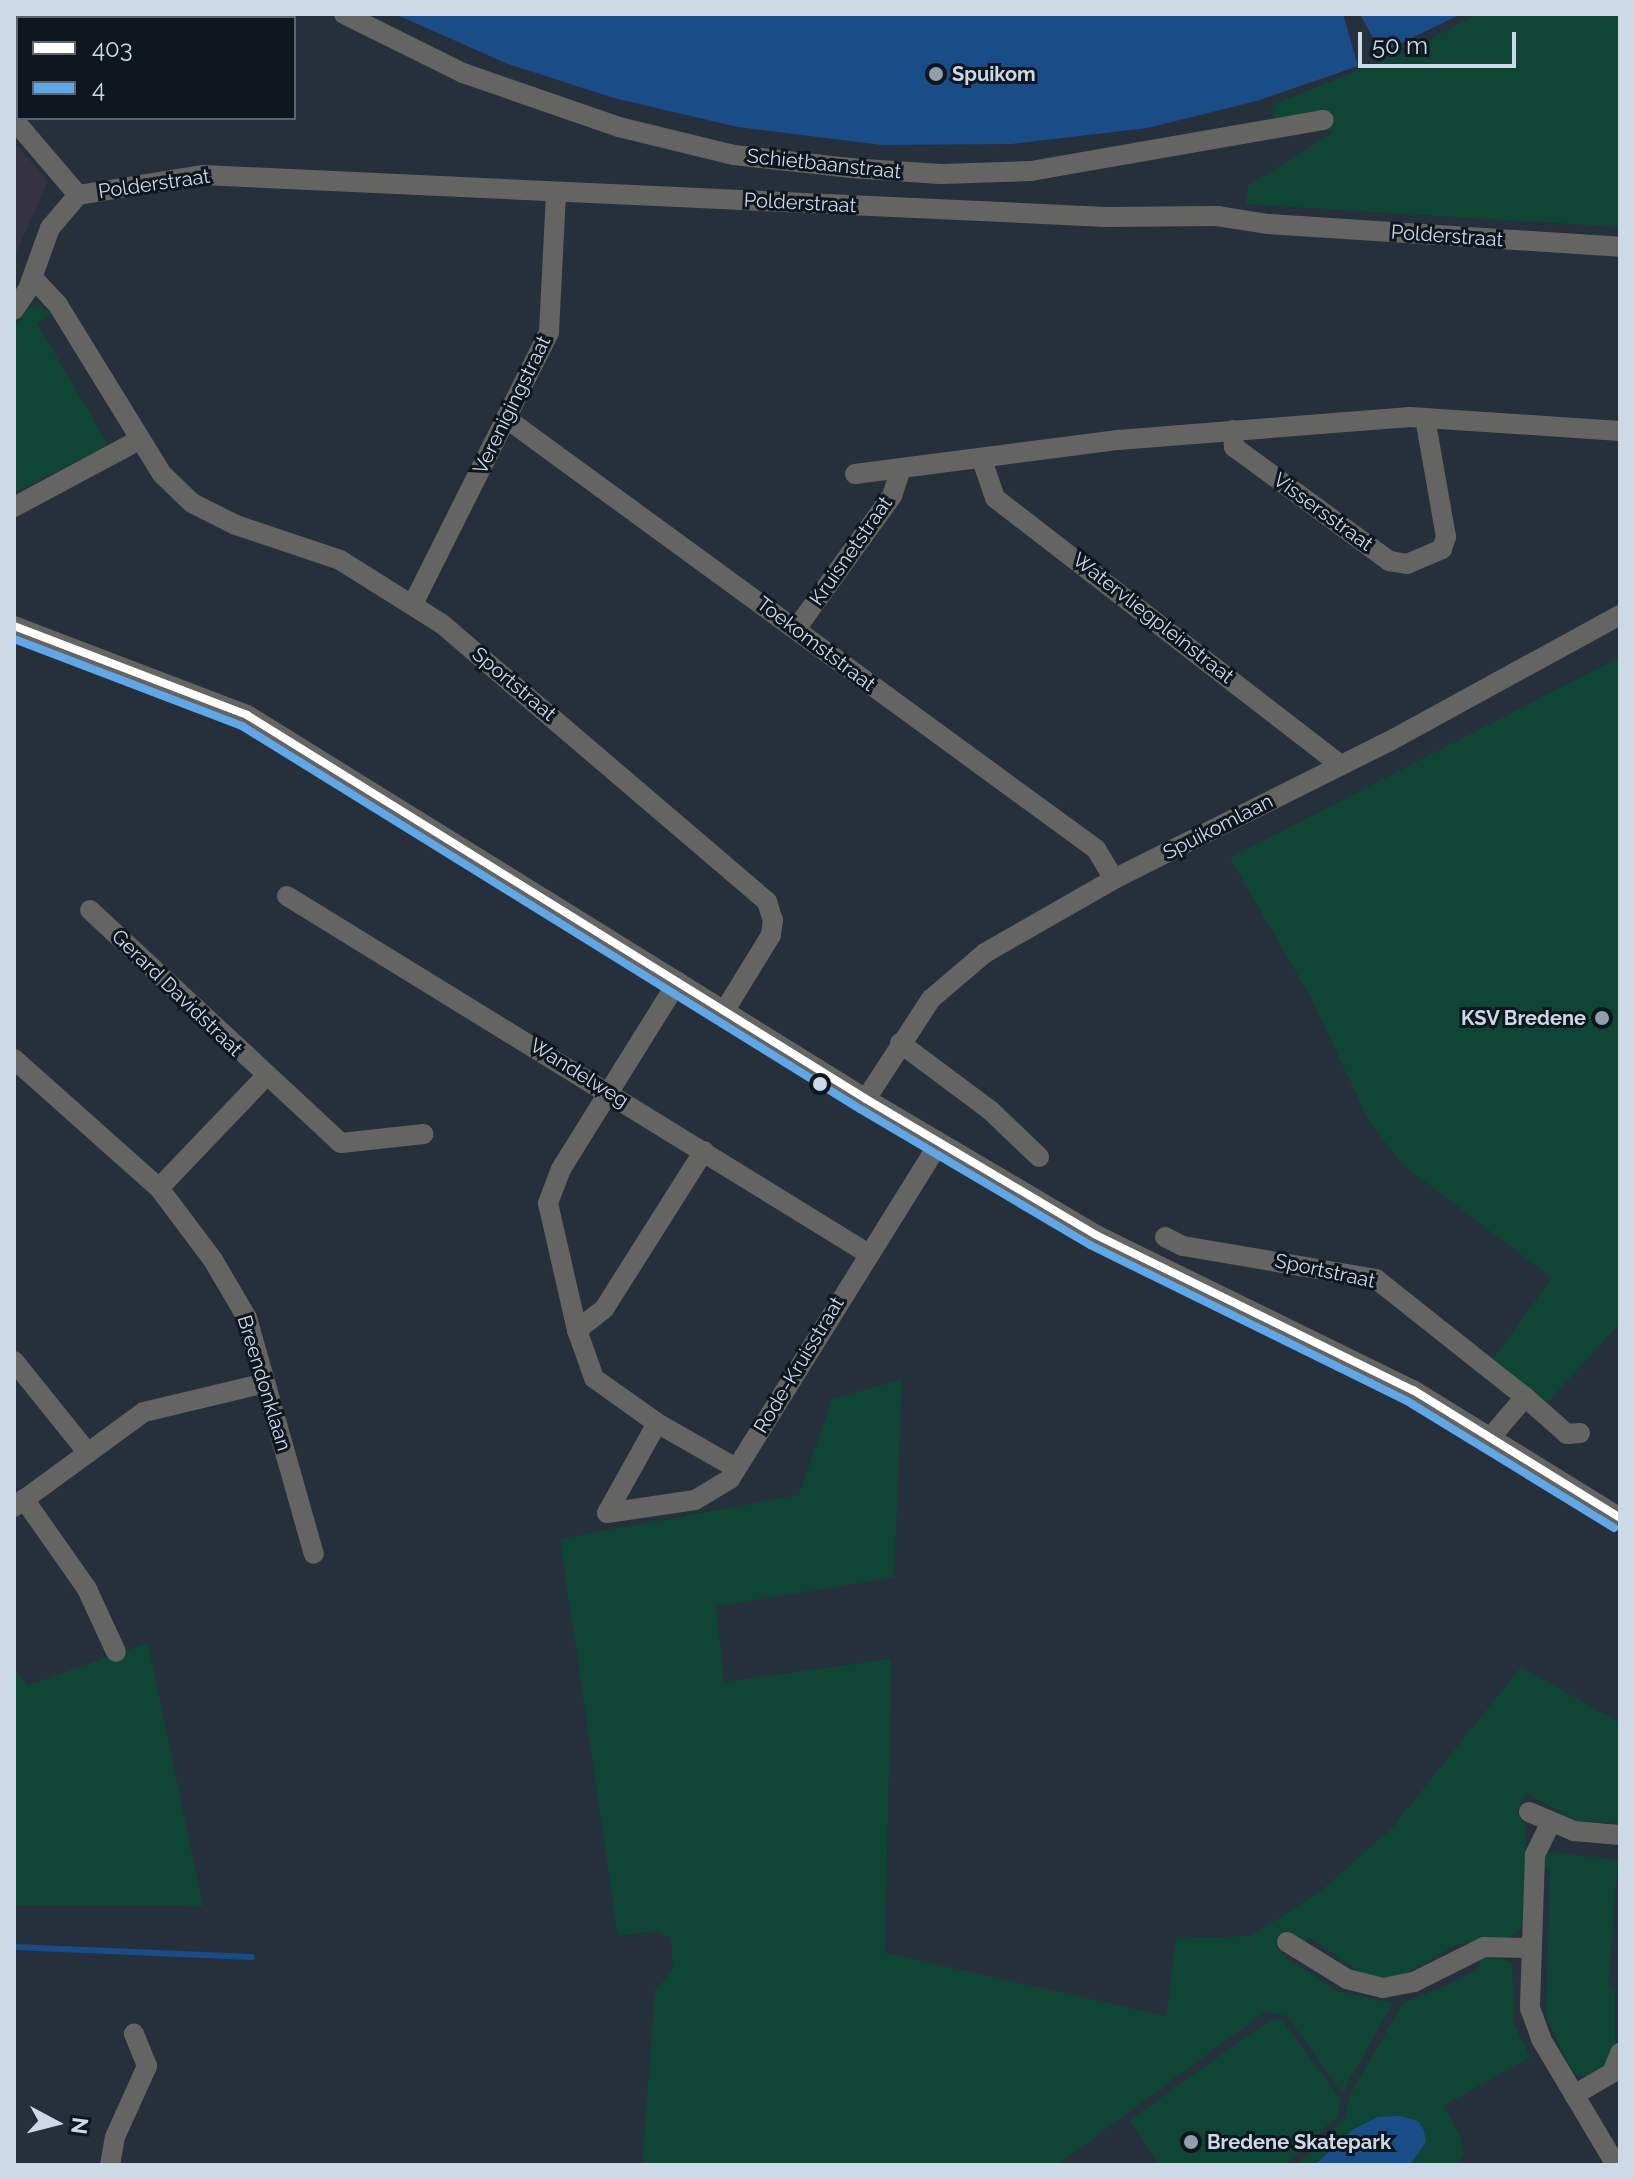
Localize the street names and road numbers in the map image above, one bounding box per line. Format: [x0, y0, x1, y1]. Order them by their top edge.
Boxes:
street label: Schietbaanstraat [746, 144, 902, 184]
street label: Polderstraat [97, 164, 211, 204]
street label: Polderstraat [743, 188, 857, 218]
street label: Polderstraat [1390, 220, 1504, 252]
street label: Verenigingstraat [468, 332, 556, 478]
street label: Vissersstraat [1268, 468, 1378, 556]
street label: Kruisnetstraat [805, 492, 897, 610]
street label: Watervliegpleinstraat [1068, 548, 1238, 688]
street label: Toekomststraat [752, 592, 880, 696]
street label: Sportstraat [467, 642, 561, 726]
street label: Spuikomlaan [1159, 789, 1277, 865]
street label: Gerard Davidstraat [107, 925, 247, 1061]
street label: Wandelweg [525, 1033, 633, 1113]
street label: Sportstraat [1273, 1249, 1377, 1293]
street label: Rode-Kruisstraat [749, 1292, 849, 1438]
street label: Breendonklaan [232, 1312, 296, 1454]

